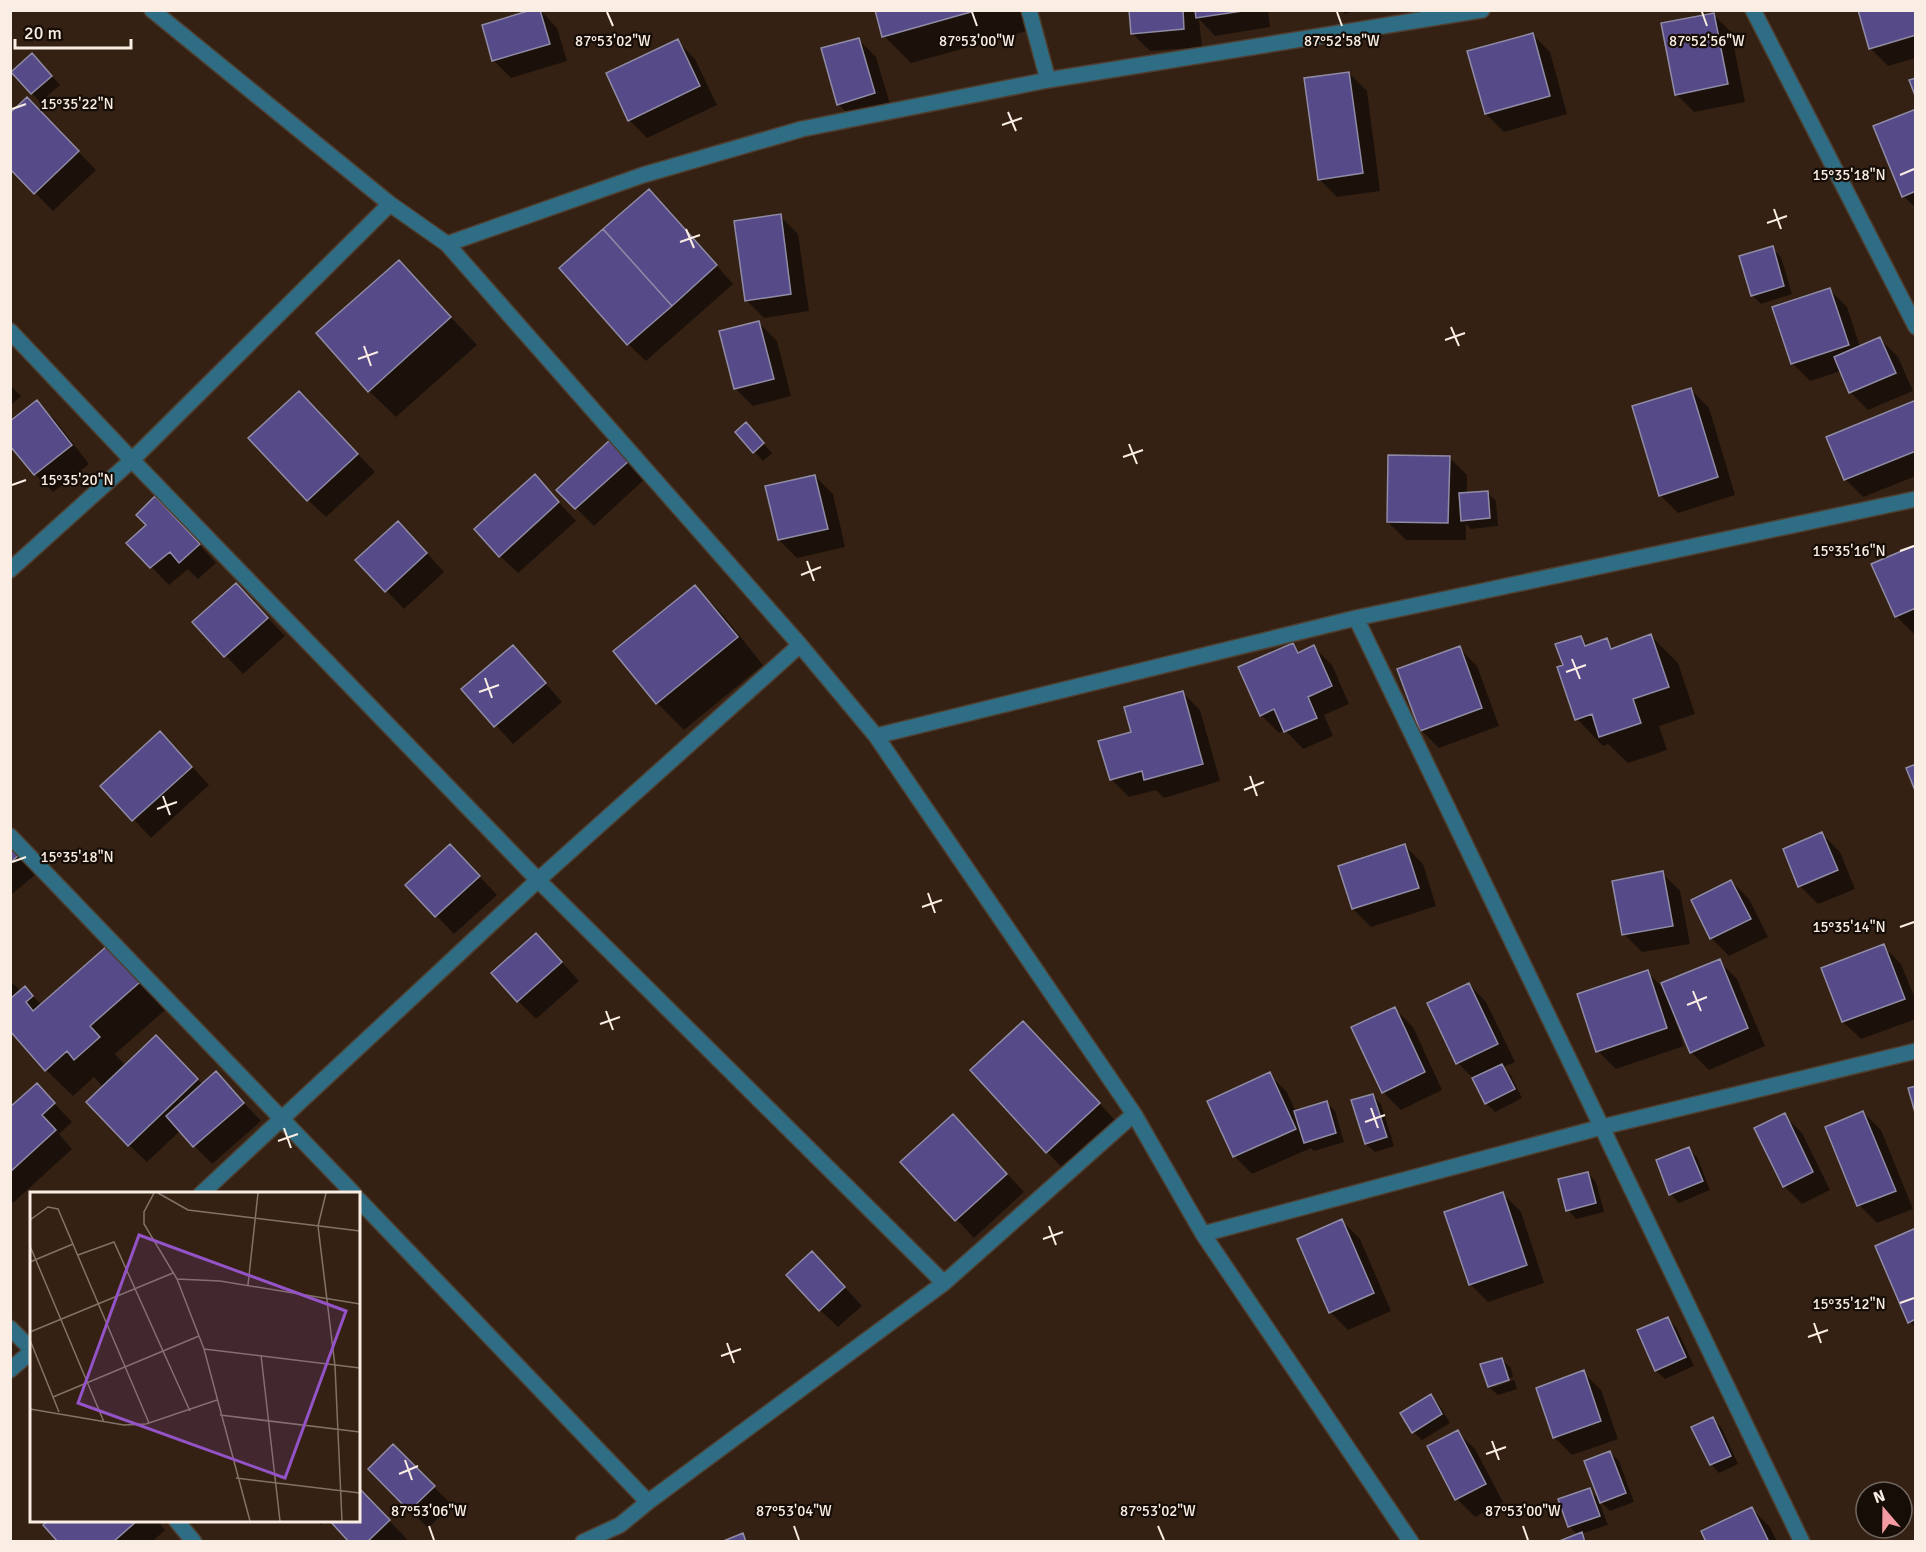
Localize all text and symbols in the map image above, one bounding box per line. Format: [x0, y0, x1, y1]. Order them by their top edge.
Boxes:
scale bar [15, 12, 130, 50]
text: 20 m [24, 22, 62, 44]
text: 87°53'02"W [575, 32, 651, 50]
text: 87°53'00"W [939, 32, 1015, 50]
text: 87°52'58"W [1304, 32, 1380, 50]
text: 87°52'56"W [1669, 32, 1745, 50]
text: 15°35'22"N [40, 95, 114, 113]
text: 15°35'18"N [1812, 166, 1886, 184]
text: 15°35'20"N [40, 471, 114, 489]
text: 15°35'16"N [1812, 542, 1886, 560]
text: 15°35'18"N [40, 848, 114, 866]
text: 15°35'14"N [1812, 918, 1886, 936]
inset map [30, 1192, 360, 1522]
text: 15°35'12"N [1812, 1295, 1886, 1313]
north arrow [1854, 1480, 1914, 1540]
text: N [1871, 1486, 1888, 1508]
text: 87°53'06"W [391, 1502, 467, 1520]
text: 87°53'04"W [756, 1502, 832, 1520]
text: 87°53'02"W [1120, 1502, 1196, 1520]
text: 87°53'00"W [1485, 1502, 1561, 1520]

